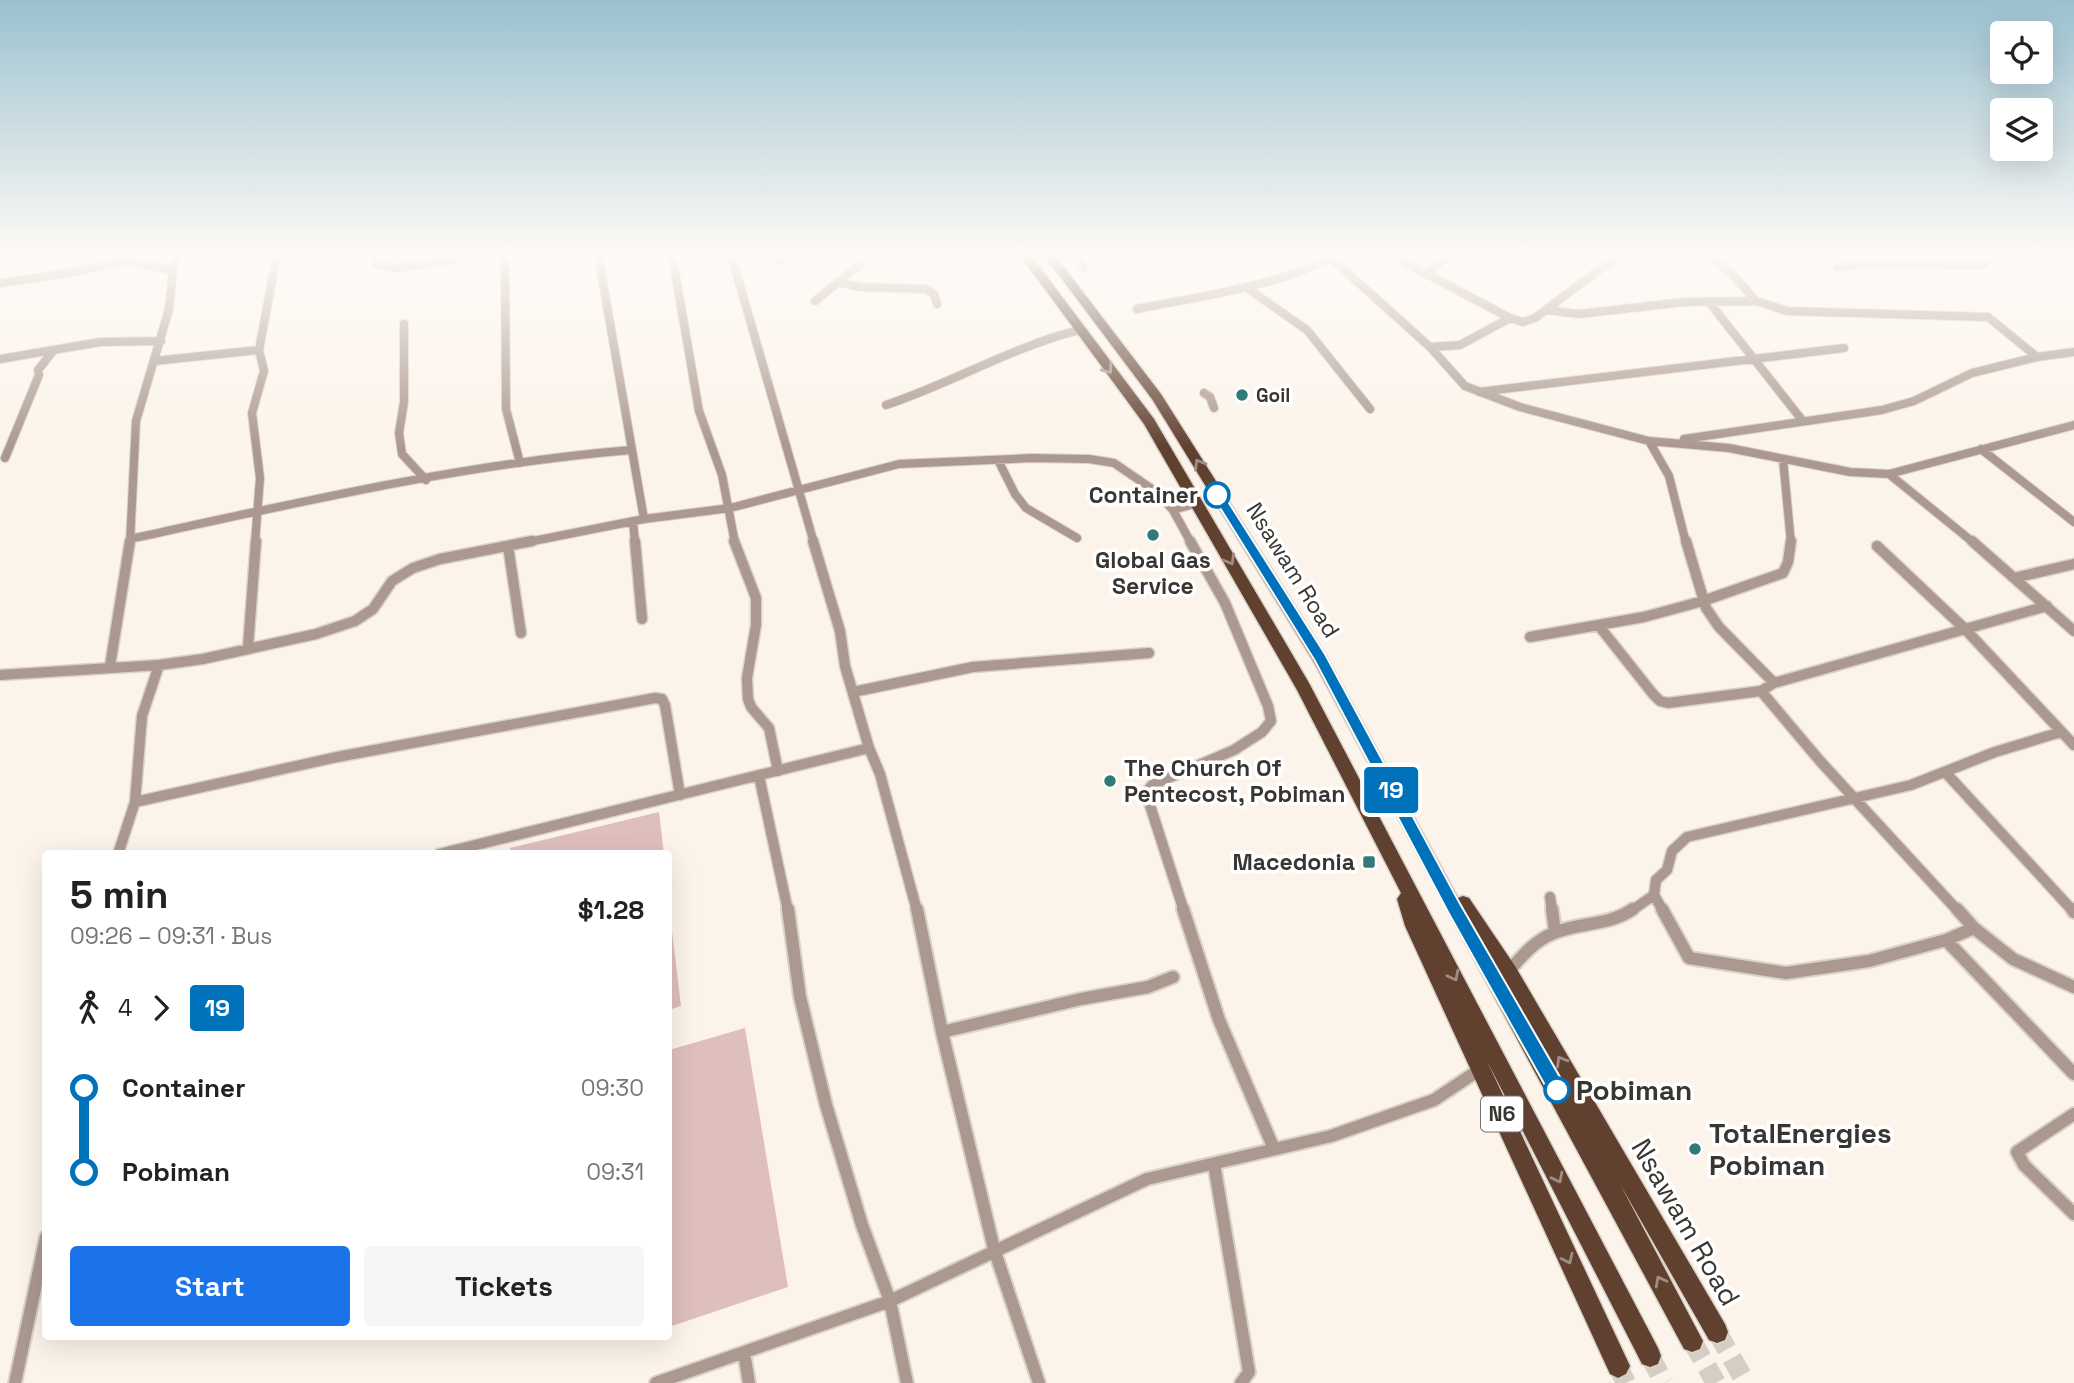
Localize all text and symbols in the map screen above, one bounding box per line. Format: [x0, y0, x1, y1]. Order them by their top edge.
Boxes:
map controls [1990, 21, 2053, 161]
button: locate [1990, 21, 2053, 84]
button: layers [1990, 98, 2053, 161]
one-way arrow [1099, 361, 1112, 373]
place label: Goil [1256, 383, 1290, 408]
marker: Goil [1234, 387, 1250, 403]
one-way arrow [1194, 459, 1207, 472]
place label: Container [1089, 480, 1198, 510]
marker: Container [1204, 482, 1230, 508]
street label: Nsawam Road [1240, 497, 1346, 643]
marker: Global Gas Service [1145, 527, 1161, 543]
place label: Global Gas Service [1095, 545, 1211, 601]
one-way arrow [1222, 553, 1235, 566]
place label: The Church Of Pentecost, Pobiman [1124, 753, 1345, 809]
line badge: 19 [1360, 767, 1422, 813]
marker: The Church Of Pentecost, Pobiman [1102, 773, 1118, 789]
text: 19 [1378, 774, 1404, 805]
place label: Macedonia [1233, 847, 1355, 877]
marker: Macedonia [1361, 854, 1377, 870]
text: 5 min [70, 871, 168, 919]
text: $1.28 [578, 893, 644, 927]
text: 09:26 – 09:31 · Bus [70, 921, 272, 951]
one-way arrow [1445, 969, 1459, 981]
icon: walk [70, 989, 108, 1027]
icon: forward [142, 989, 180, 1027]
text: 19 [204, 992, 230, 1023]
text: 4 [118, 993, 132, 1023]
one-way arrow [1556, 1056, 1569, 1069]
text: Container [122, 1071, 245, 1105]
place label: Pobiman [1576, 1072, 1692, 1108]
text: 09:30 [581, 1073, 644, 1103]
marker: Pobiman [1544, 1077, 1570, 1103]
road number: N6 [1481, 1096, 1523, 1132]
place label: TotalEnergies Pobiman [1709, 1115, 1892, 1183]
street label: Nsawam Road [1624, 1132, 1748, 1312]
marker: TotalEnergies Pobiman [1687, 1141, 1703, 1157]
text: Pobiman [122, 1155, 230, 1189]
text: 09:31 [586, 1157, 644, 1187]
one-way arrow [1550, 1171, 1564, 1183]
button: Start [70, 1246, 350, 1326]
button: Tickets [364, 1246, 644, 1326]
one-way arrow [1560, 1251, 1574, 1264]
one-way arrow [1654, 1276, 1668, 1288]

